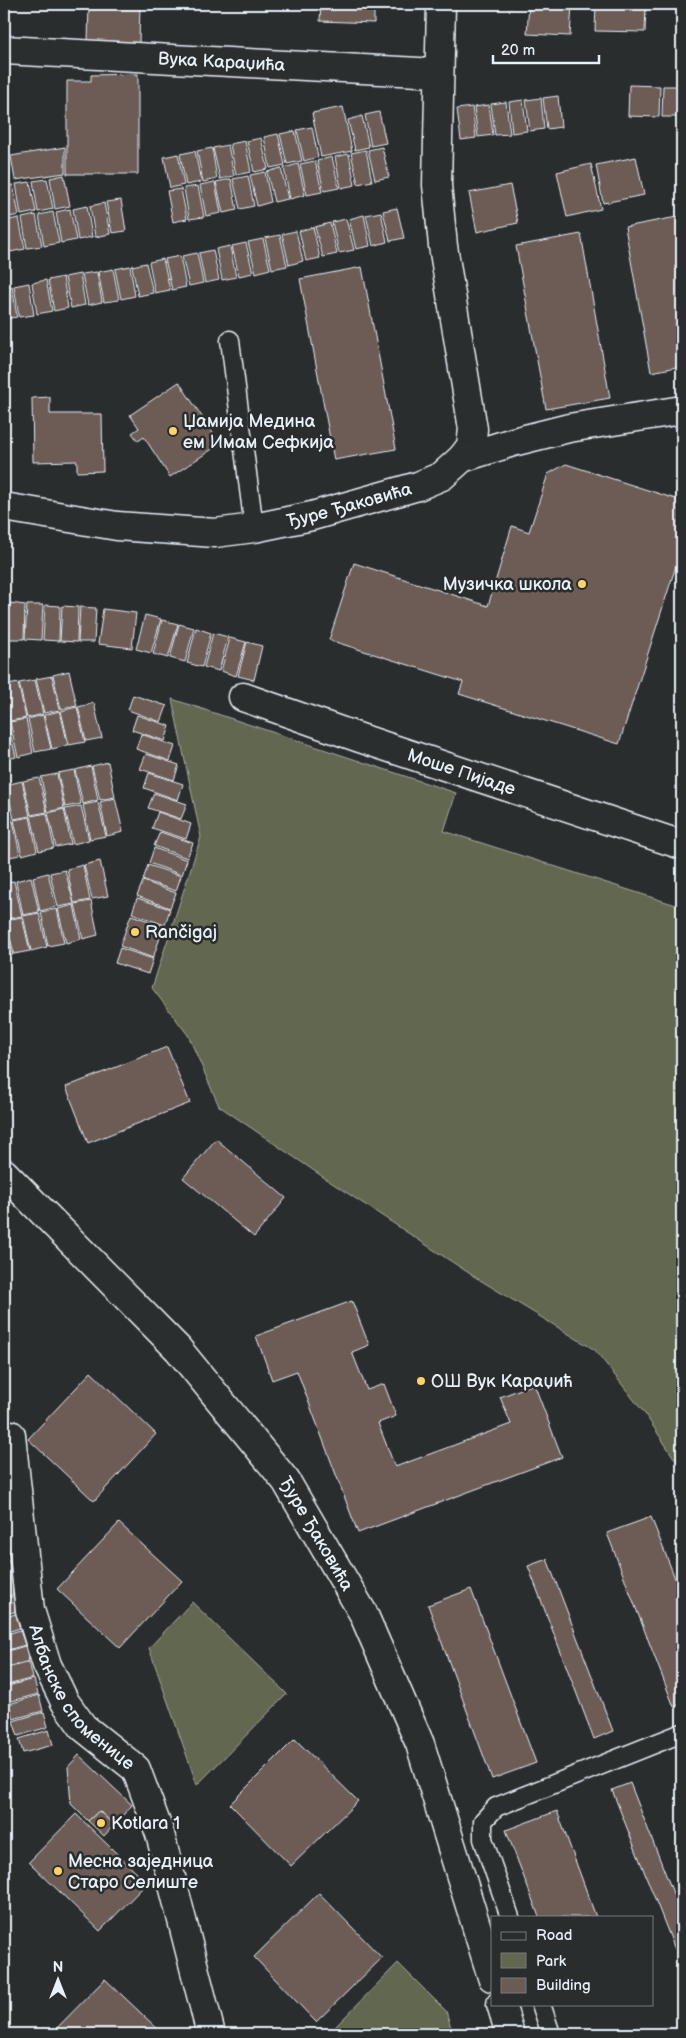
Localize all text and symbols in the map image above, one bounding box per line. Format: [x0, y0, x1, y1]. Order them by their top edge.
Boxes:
scale bar [493, 32, 600, 64]
text: 20 m [501, 41, 535, 60]
street label: Вука Караџића [158, 48, 286, 76]
place label: Џамија Медина ем Имам Сефкија [183, 411, 334, 453]
marker: Џамија Медина ем Имам Сефкија [167, 425, 179, 437]
street label: Ђуре Ђаковића [285, 478, 414, 532]
place label: Музичка школа [443, 574, 572, 595]
marker: Музичка школа [576, 578, 588, 590]
street label: Моше Пијаде [405, 745, 518, 800]
place label: Rančigaj [145, 922, 217, 943]
marker: Rančigaj [129, 926, 141, 938]
place label: ОШ Вук Караџић [431, 1371, 572, 1392]
marker: ОШ Вук Караџић [415, 1375, 427, 1387]
street label: Ђуре Ђаковића [275, 1473, 358, 1595]
street label: Албанске споменице [24, 1621, 138, 1775]
place label: Kotlara 1 [111, 1813, 180, 1834]
marker: Kotlara 1 [95, 1817, 107, 1829]
place label: Месна заједница Старо Селиште [68, 1851, 214, 1893]
marker: Месна заједница Старо Селиште [52, 1865, 64, 1877]
legend [491, 1916, 654, 2006]
text: Road [536, 1926, 572, 1945]
text: Park [536, 1952, 567, 1971]
north arrow [32, 1956, 82, 2006]
text: N [53, 1959, 63, 1976]
text: Building [536, 1976, 591, 1995]

